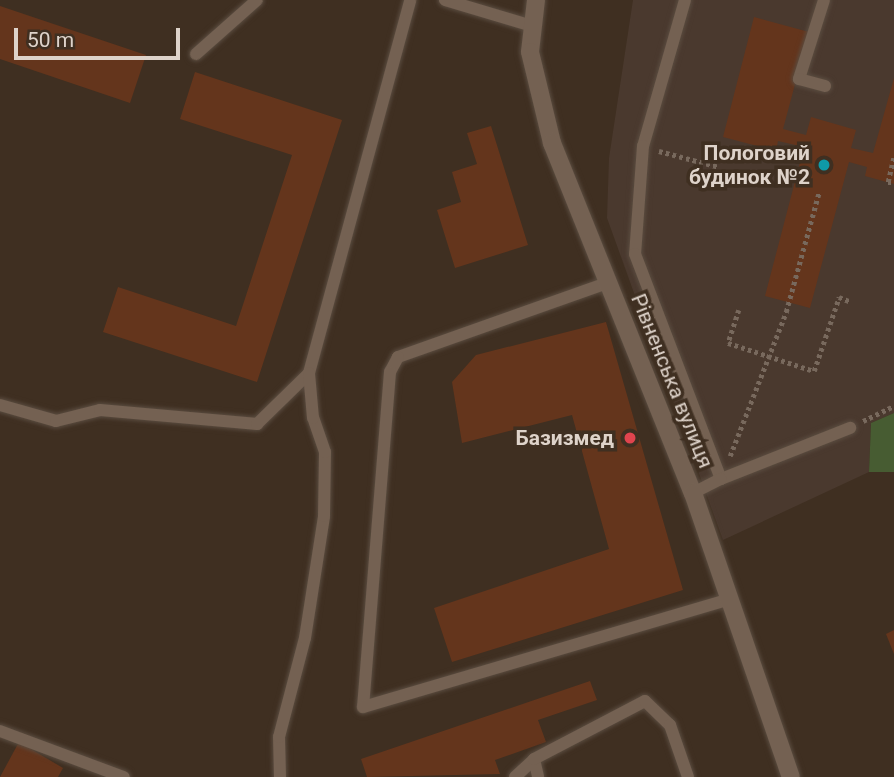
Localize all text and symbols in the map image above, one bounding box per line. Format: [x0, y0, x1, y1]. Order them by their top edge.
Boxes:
scale bar [18, 14, 184, 58]
text: 50 m [27, 28, 74, 52]
place label: Пологовий будинок №2 [689, 140, 810, 190]
marker: Пологовий будинок №2 [816, 157, 832, 173]
street label: Рівненська вулиця [626, 290, 718, 472]
place label: Базизмед [516, 425, 614, 451]
marker: Базизмед [620, 428, 640, 448]

